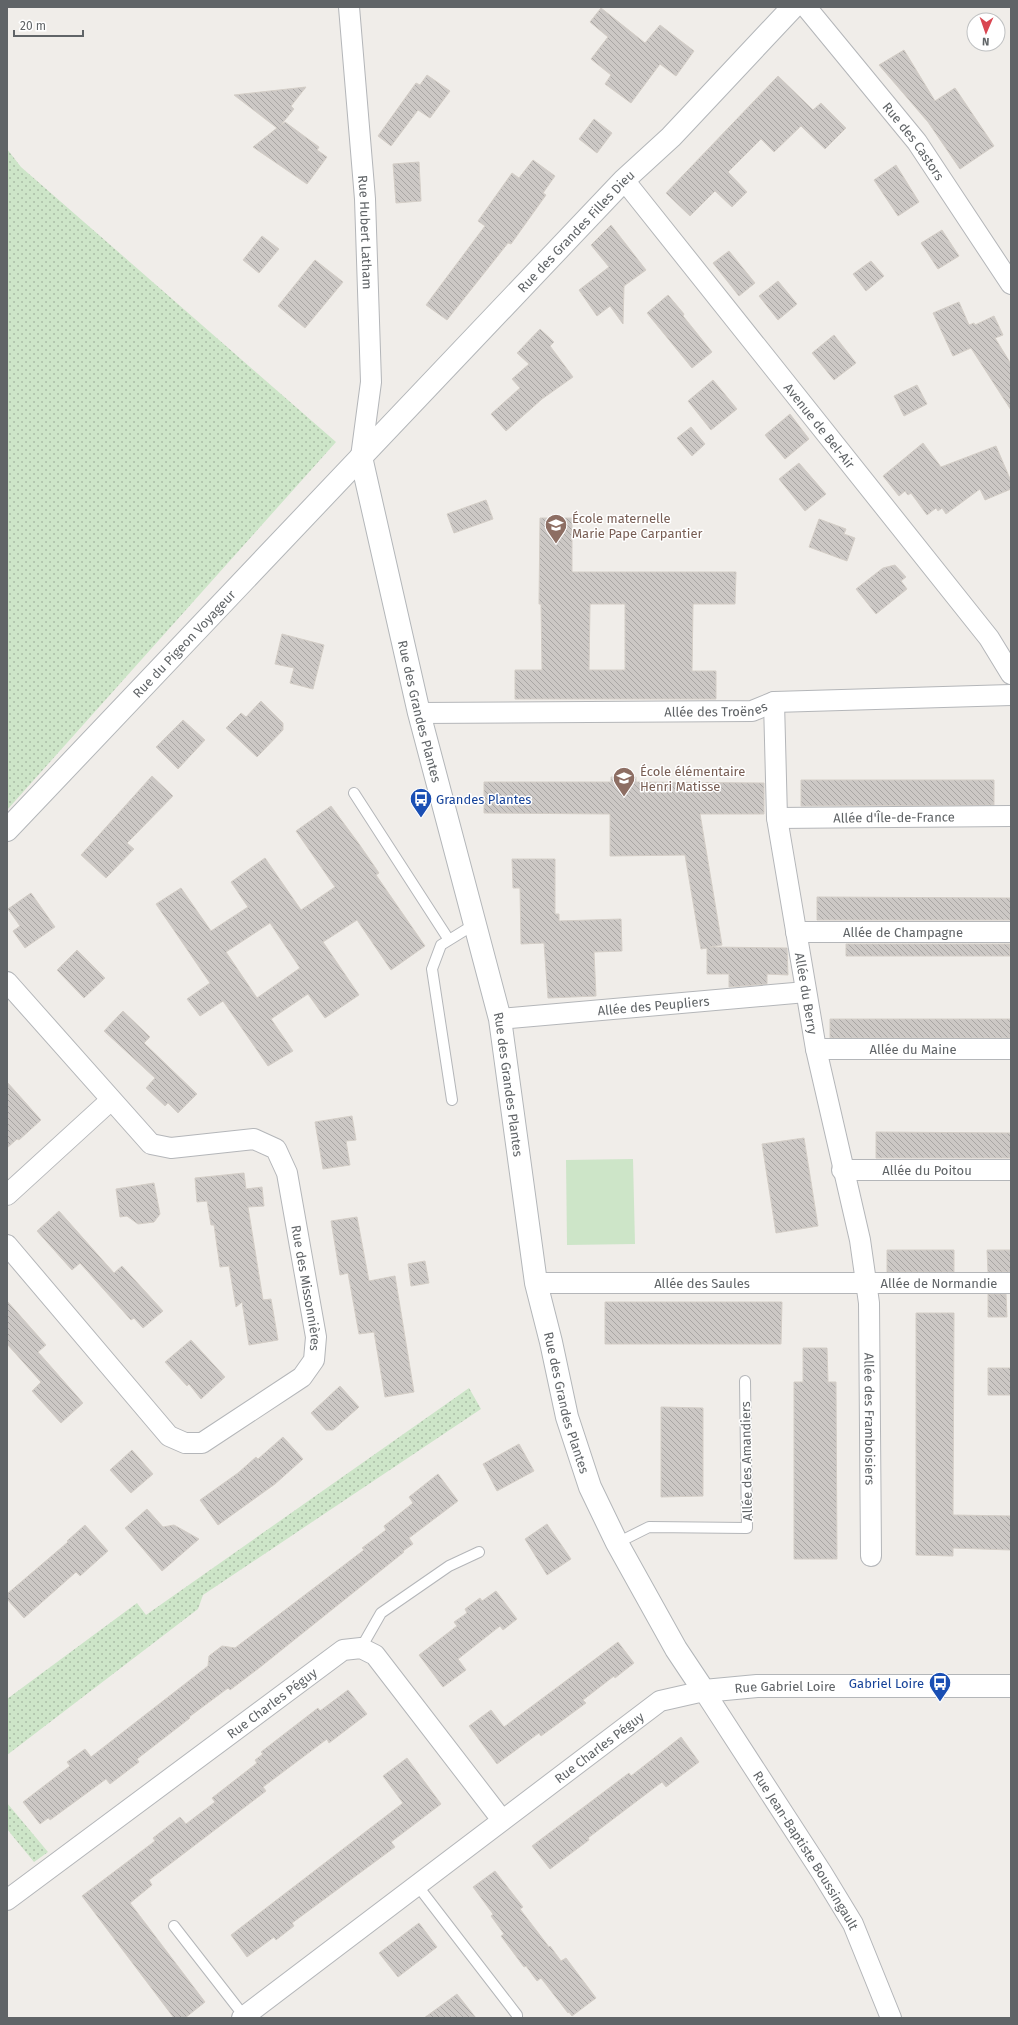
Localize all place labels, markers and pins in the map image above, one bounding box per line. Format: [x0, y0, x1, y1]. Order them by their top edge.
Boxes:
place label: École maternelle Marie Pape Carpantier [572, 511, 703, 541]
school or university icon: École maternelle Marie Pape Carpantier [543, 512, 569, 545]
place label: École élémentaire Henri Matisse [640, 764, 745, 794]
school or university icon: École élémentaire Henri Matisse [611, 765, 637, 798]
bus stop icon: Grandes Plantes [408, 786, 434, 819]
place label: Grandes Plantes [436, 792, 531, 807]
bus stop icon: Gabriel Loire [927, 1670, 953, 1703]
place label: Gabriel Loire [849, 1676, 924, 1691]

